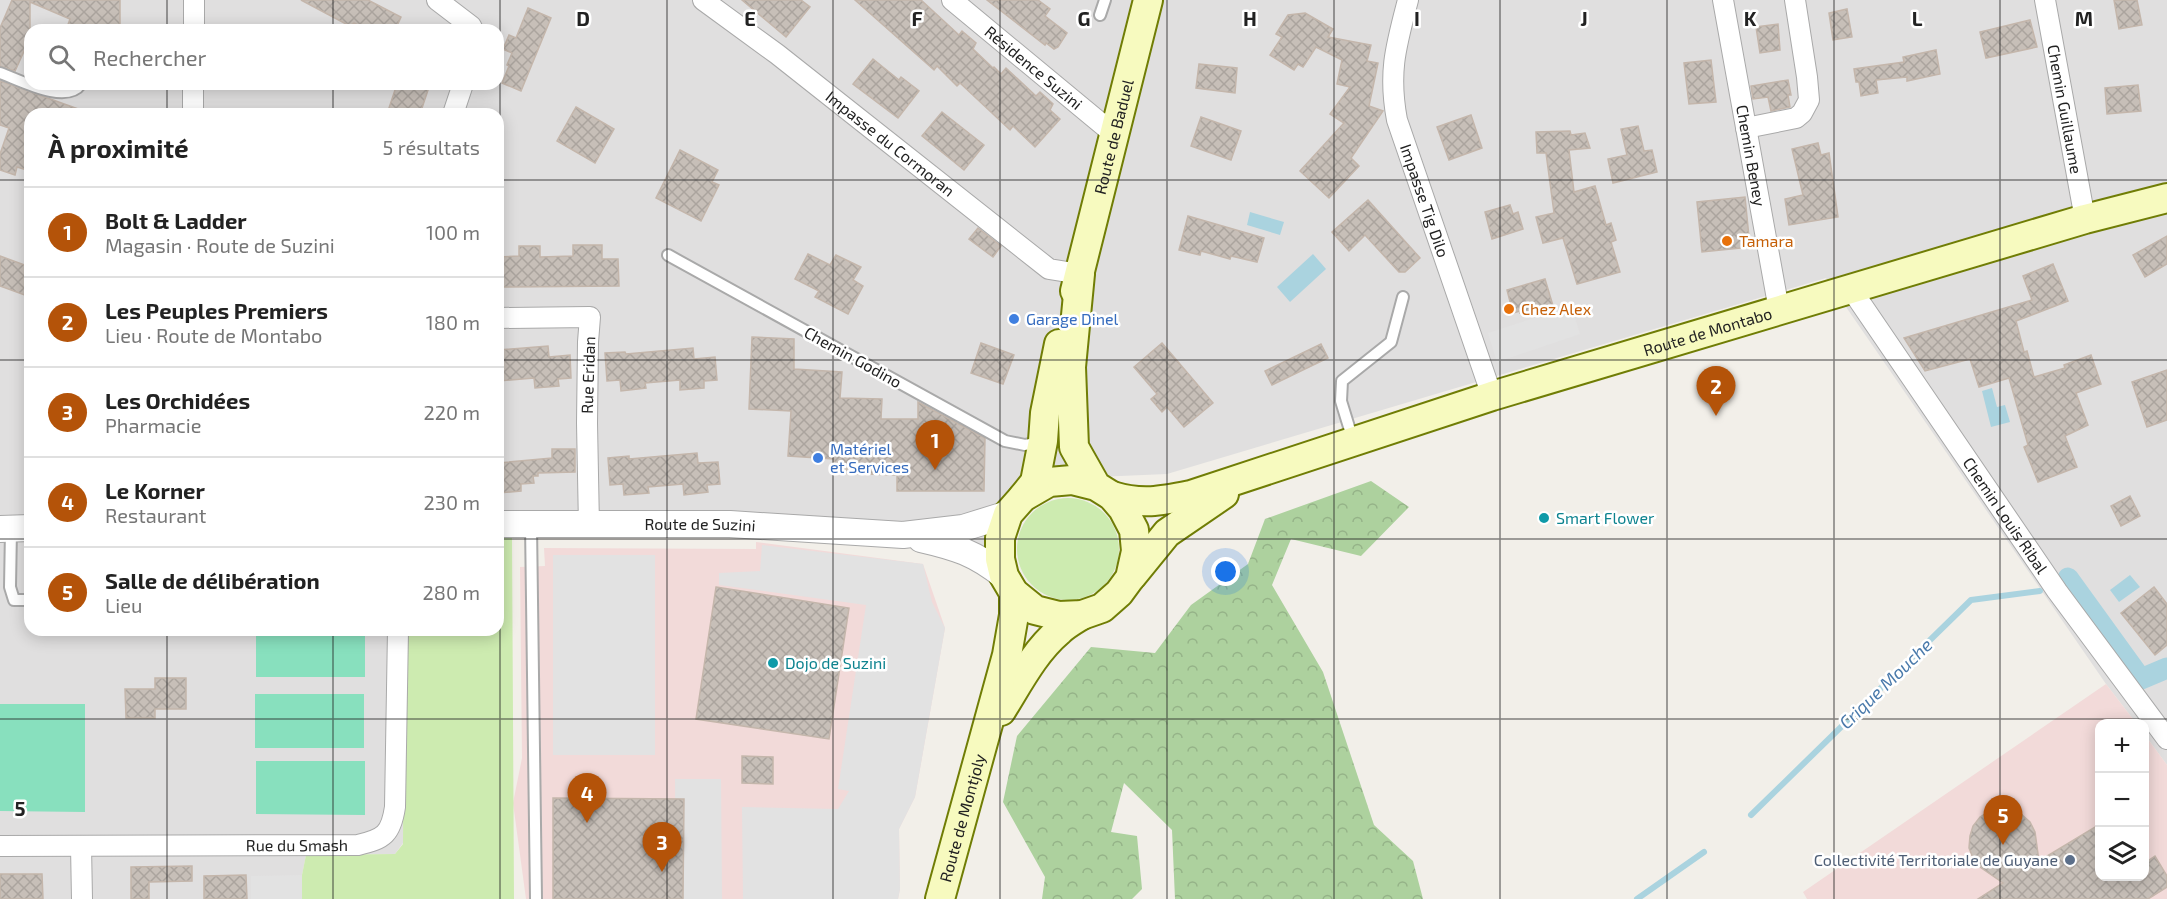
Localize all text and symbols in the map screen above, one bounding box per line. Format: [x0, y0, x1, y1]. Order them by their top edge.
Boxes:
text: D [576, 6, 590, 30]
text: E [744, 6, 756, 30]
text: F [911, 6, 923, 30]
text: G [1078, 6, 1090, 30]
text: H [1243, 6, 1257, 30]
text: I [1414, 6, 1420, 30]
text: J [1580, 6, 1588, 30]
text: K [1744, 6, 1757, 30]
text: L [1912, 6, 1923, 30]
text: M [2075, 6, 2093, 30]
street label: Résidence Suzini [981, 21, 1087, 113]
search box [24, 24, 504, 90]
icon: search [45, 41, 78, 74]
street label: Chemin Guillaume [2044, 43, 2087, 175]
text: Rechercher [93, 44, 206, 70]
street label: Route de Baduel [1090, 77, 1137, 196]
street label: Impasse du Cormoran [822, 86, 959, 200]
street label: Chemin Beney [1733, 103, 1770, 208]
text: À proximité [48, 132, 189, 163]
text: 5 résultats [383, 135, 480, 159]
street label: Impasse Tig Dilo [1397, 141, 1453, 260]
text: Bolt & Ladder [105, 207, 247, 233]
text: 1 [63, 220, 72, 244]
text: 100 m [426, 220, 480, 244]
place label: Tamara [1739, 231, 1794, 250]
text: Magasin · Route de Suzini [105, 233, 335, 257]
marker: Tamara [1720, 234, 1734, 248]
text: Les Peuples Premiers [105, 297, 328, 323]
place label: Chez Alex [1521, 299, 1592, 318]
marker: Chez Alex [1502, 302, 1516, 316]
street label: Route de Montabo [1641, 303, 1774, 359]
place label: Garage Dinel [1026, 309, 1119, 328]
text: 2 [62, 310, 73, 334]
text: 180 m [426, 310, 480, 334]
marker: Garage Dinel [1007, 312, 1021, 326]
street label: Chemin Godino [801, 322, 905, 391]
text: Lieu · Route de Montabo [105, 323, 322, 347]
street label: Rue Eridan [577, 336, 598, 414]
pin: 2 [1696, 366, 1736, 416]
text: Les Orchidées [105, 387, 250, 413]
text: 3 [62, 400, 73, 424]
text: 220 m [423, 400, 480, 424]
text: Pharmacie [105, 413, 201, 437]
pin: 1 [916, 420, 954, 470]
place label: Matériel et Services [830, 439, 909, 476]
marker: Matériel et Services [811, 451, 825, 465]
street label: Chemin Louis Ribal [1959, 453, 2052, 577]
text: Le Korner [105, 477, 205, 503]
text: 4 [61, 490, 74, 514]
text: 230 m [424, 490, 480, 514]
text: Restaurant [105, 503, 206, 527]
place label: Smart Flower [1556, 508, 1655, 527]
marker: Smart Flower [1537, 511, 1551, 525]
street label: Route de Suzini [644, 514, 756, 535]
your location [1211, 557, 1240, 586]
text: Salle de délibération [105, 567, 320, 593]
text: 5 [62, 580, 73, 604]
text: 280 m [423, 580, 480, 604]
text: Lieu [105, 593, 142, 617]
water label: Crique Mouche [1834, 633, 1937, 733]
place label: Dojo de Suzini [785, 653, 886, 673]
marker: Dojo de Suzini [766, 656, 780, 670]
map controls [2095, 719, 2149, 881]
button: + [2095, 719, 2149, 773]
street label: Route de Montjoly [935, 751, 989, 884]
button: − [2095, 773, 2149, 827]
pin: 4 [568, 774, 606, 823]
text: 5 [14, 796, 26, 820]
pin: 5 [1984, 796, 2022, 845]
pin: 3 [642, 822, 682, 872]
button: layers [2095, 827, 2149, 881]
street label: Rue du Smash [246, 835, 348, 854]
place label: Collectivité Territoriale de Guyane [1814, 850, 2058, 869]
marker: Collectivité Territoriale de Guyane [2063, 853, 2077, 867]

